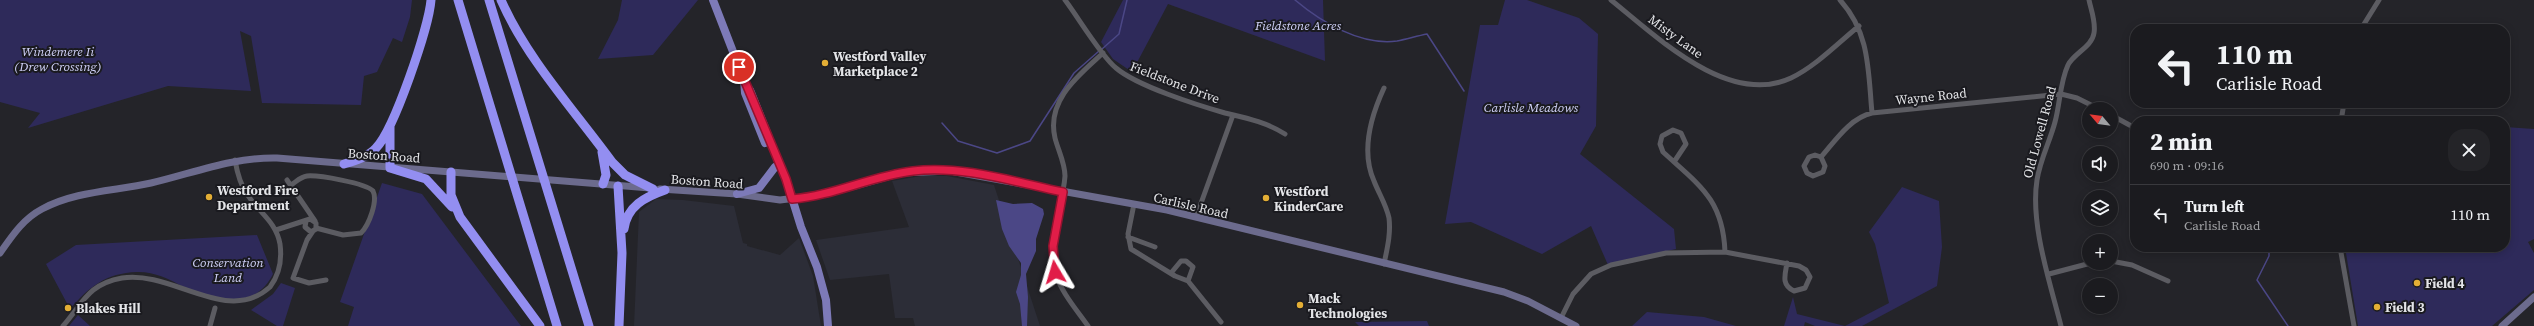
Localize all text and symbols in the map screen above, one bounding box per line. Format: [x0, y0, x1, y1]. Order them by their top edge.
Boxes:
street label: Misty Lane [1645, 11, 1707, 62]
park label: Fieldstone Acres [1254, 17, 1341, 34]
text: 110 m [2216, 35, 2293, 73]
icon: left [2150, 40, 2202, 92]
park label: Windemere Ii (Drew Crossing) [14, 43, 102, 75]
place label: Westford Valley Marketplace 2 [833, 48, 926, 80]
pin [722, 50, 756, 84]
icon: arrive [728, 56, 750, 78]
marker: Westford Valley Marketplace 2 [820, 58, 830, 68]
street label: Fieldstone Drive [1127, 58, 1223, 108]
text: Carlisle Road [2216, 71, 2322, 96]
street label: Wayne Road [1894, 84, 1968, 109]
street label: Old Lowell Road [2019, 84, 2060, 180]
park label: Carlisle Meadows [1484, 99, 1579, 116]
north arrow [2082, 102, 2118, 138]
map controls [2082, 102, 2118, 314]
text: 2 min [2150, 125, 2213, 158]
button: close [2448, 129, 2490, 171]
street label: Boston Road [347, 144, 421, 167]
button: sound [2082, 146, 2118, 182]
text: 690 m · 09:16 [2150, 157, 2224, 174]
street label: Boston Road [670, 170, 744, 193]
place label: Westford Fire Department [217, 182, 298, 214]
place label: Westford KinderCare [1274, 183, 1343, 215]
street label: Carlisle Road [1152, 189, 1231, 222]
button: layers [2082, 190, 2118, 226]
marker: Westford Fire Department [204, 192, 214, 202]
marker: Westford KinderCare [1261, 193, 1271, 203]
text: Turn left [2184, 196, 2244, 217]
icon: left [2150, 204, 2172, 226]
text: 110 m [2450, 204, 2490, 225]
text: Carlisle Road [2184, 217, 2260, 234]
button: + [2082, 234, 2118, 270]
position arrow [1034, 251, 1076, 293]
park label: Conservation Land [192, 254, 264, 286]
place label: Field 4 [2425, 275, 2465, 292]
button: − [2082, 278, 2118, 314]
marker: Field 4 [2412, 278, 2422, 288]
place label: Mack Technologies [1308, 290, 1387, 322]
place label: Field 3 [2385, 299, 2425, 316]
place label: Blakes Hill [76, 300, 141, 317]
marker: Mack Technologies [1295, 300, 1305, 310]
marker: Field 3 [2372, 302, 2382, 312]
marker: Blakes Hill [63, 303, 73, 313]

